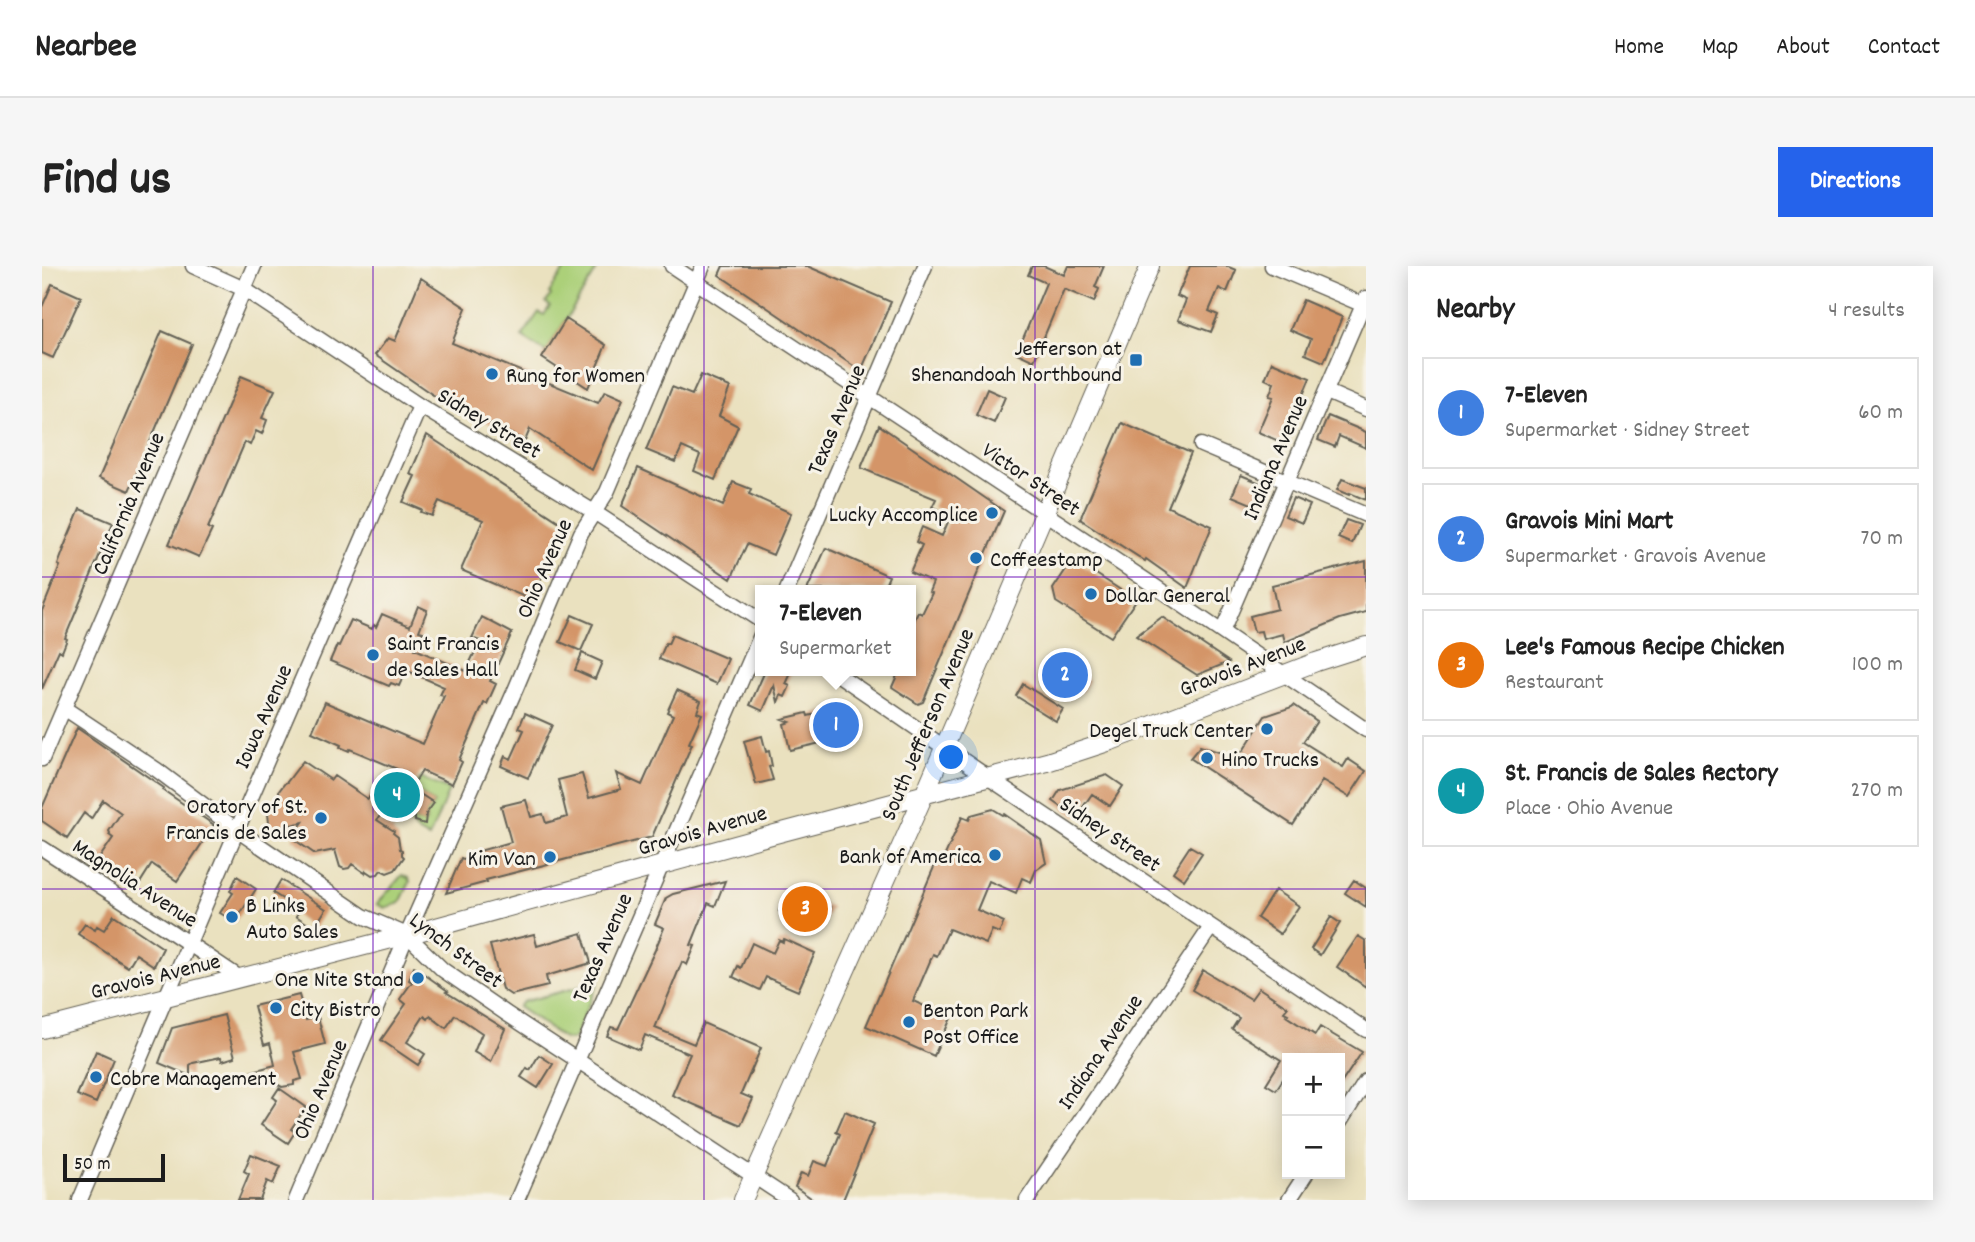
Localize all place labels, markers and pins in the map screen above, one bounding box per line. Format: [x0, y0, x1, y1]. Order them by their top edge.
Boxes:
place label: Jefferson at Shenandoah Northbound [911, 334, 1122, 393]
marker: Jefferson at Shenandoah Northbound [1128, 352, 1144, 368]
place label: Rung for Women [506, 361, 645, 394]
marker: Rung for Women [484, 366, 500, 382]
place label: Lucky Accomplice [829, 500, 978, 533]
marker: Lucky Accomplice [984, 505, 1000, 521]
place label: Coffeestamp [990, 545, 1103, 578]
marker: Coffeestamp [968, 550, 984, 566]
place label: Dollar General [1105, 581, 1230, 614]
marker: Dollar General [1083, 586, 1099, 602]
place label: Saint Francis de Sales Hall [387, 629, 500, 688]
marker: Saint Francis de Sales Hall [365, 647, 381, 663]
pin: 2 [1042, 649, 1088, 701]
pin: 1 [813, 699, 859, 751]
place label: Degel Truck Center [1089, 716, 1253, 749]
marker: Degel Truck Center [1259, 721, 1275, 737]
place label: Hino Trucks [1221, 745, 1319, 778]
marker: Hino Trucks [1199, 750, 1215, 766]
pin: 4 [374, 769, 420, 821]
place label: Oratory of St. Francis de Sales [166, 792, 307, 851]
marker: Oratory of St. Francis de Sales [313, 810, 329, 826]
place label: Bank of America [839, 842, 982, 875]
place label: Kim Van [468, 844, 536, 877]
marker: Bank of America [987, 847, 1003, 863]
marker: Kim Van [542, 849, 558, 865]
pin: 3 [782, 883, 828, 935]
place label: B Links Auto Sales [246, 891, 339, 950]
marker: B Links Auto Sales [224, 909, 240, 925]
place label: One Nite Stand [275, 965, 404, 998]
marker: One Nite Stand [410, 970, 426, 986]
place label: City Bistro [290, 995, 381, 1028]
place label: Benton Park Post Office [923, 996, 1028, 1055]
marker: City Bistro [268, 1000, 284, 1016]
marker: Benton Park Post Office [901, 1014, 917, 1030]
place label: Cobre Management [110, 1064, 276, 1097]
marker: Cobre Management [88, 1069, 104, 1085]

